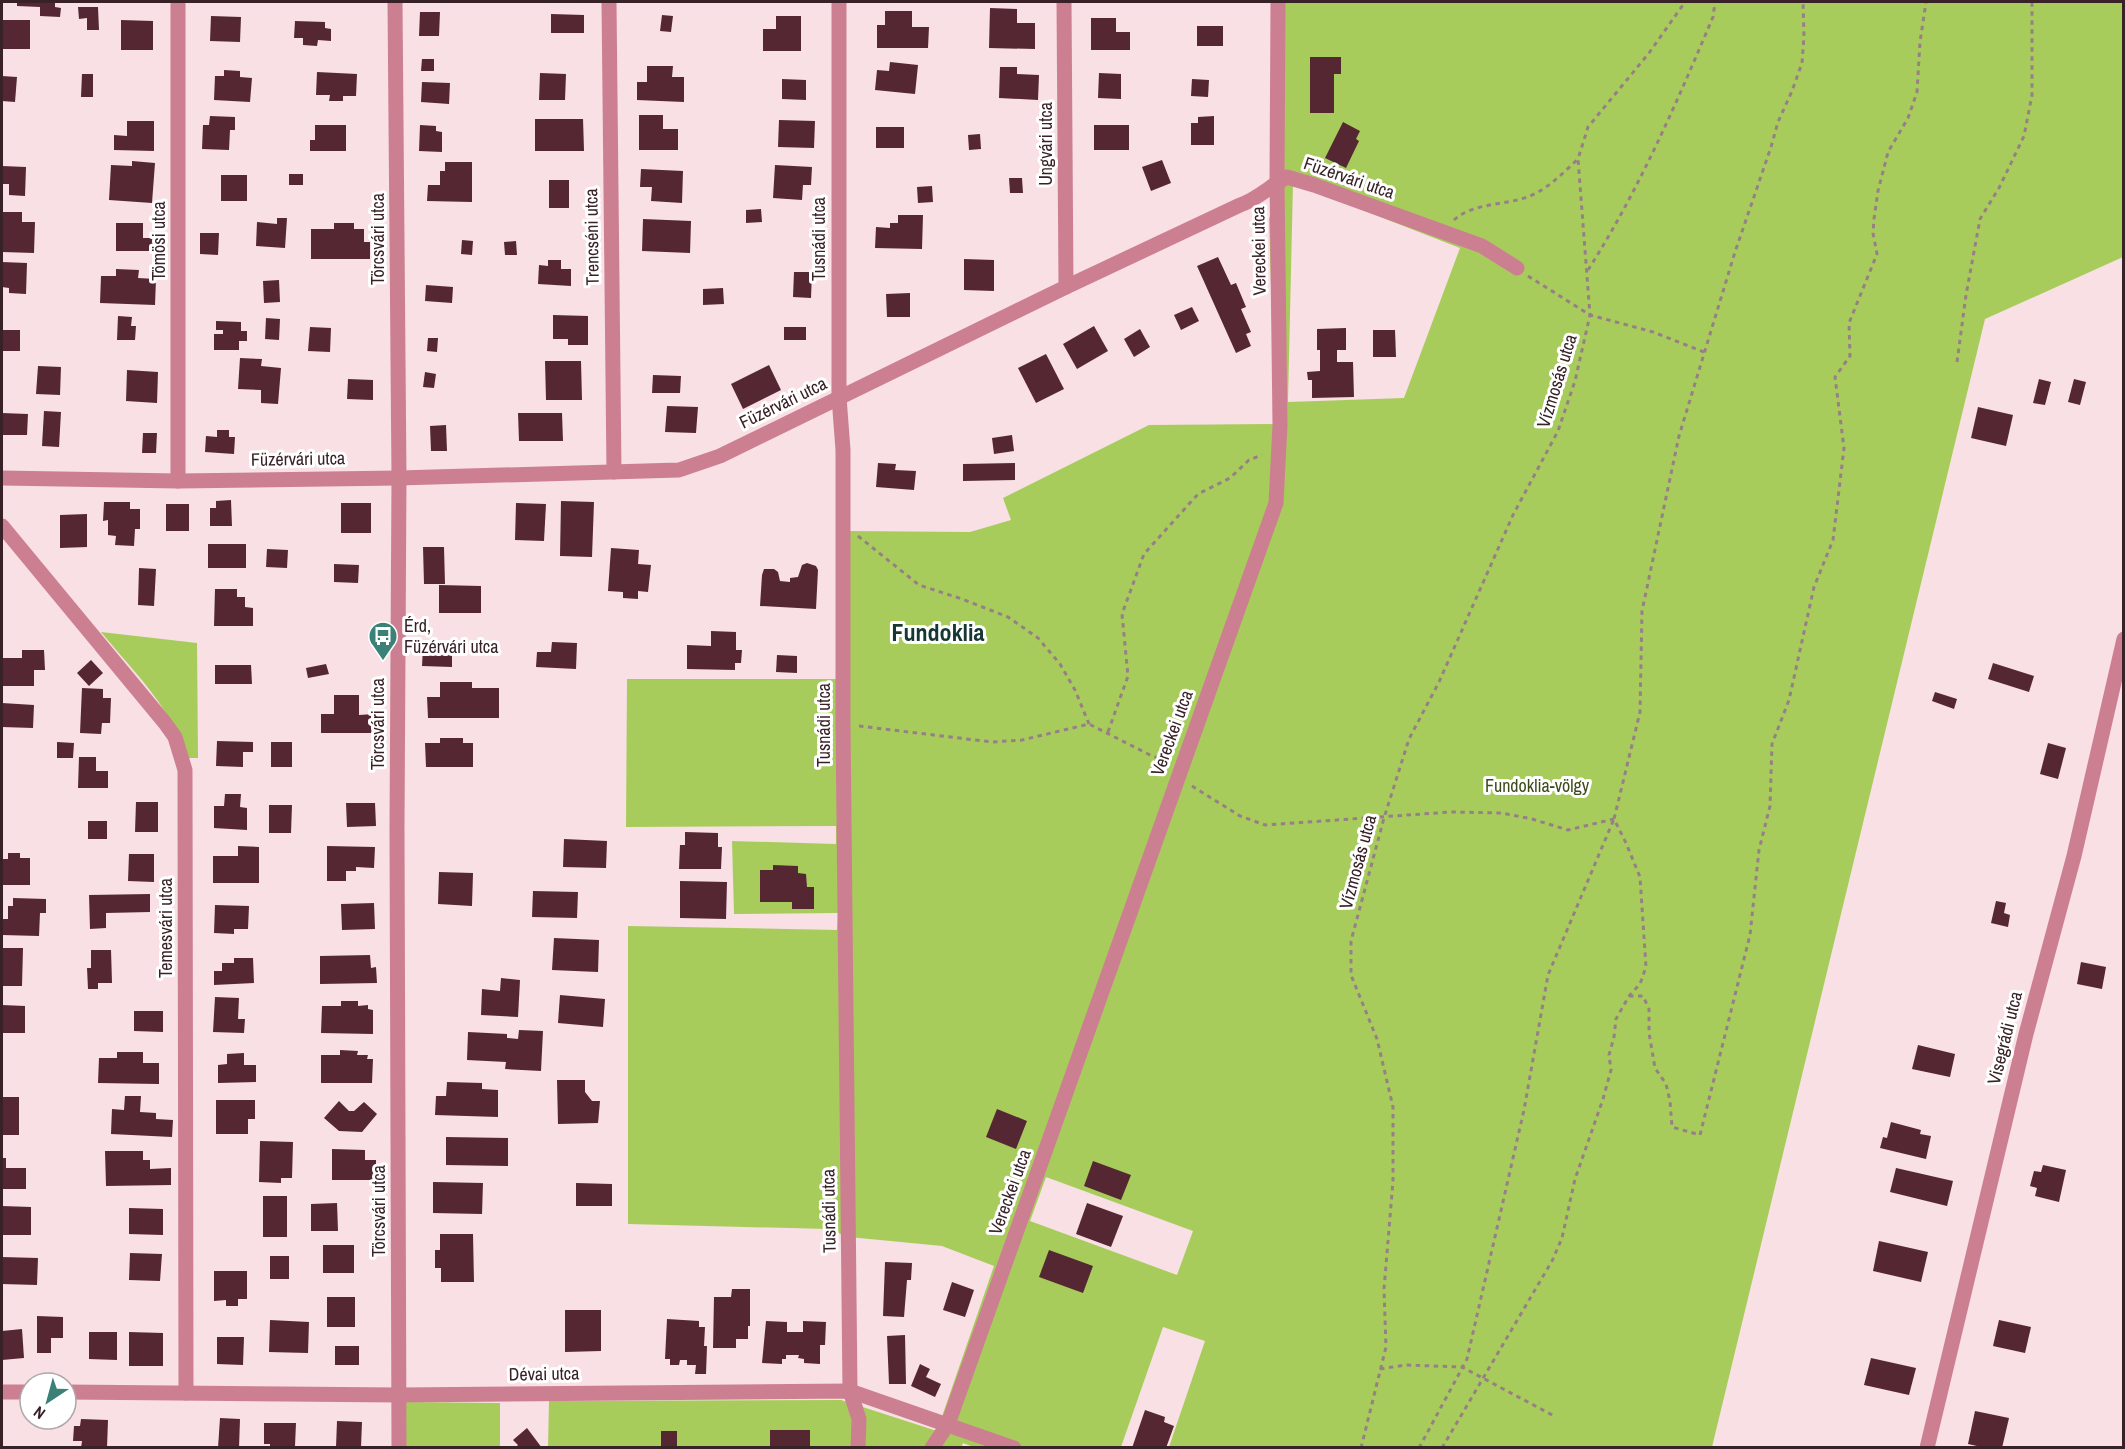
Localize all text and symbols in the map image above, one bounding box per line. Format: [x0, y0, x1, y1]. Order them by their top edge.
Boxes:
street label: Ungvári utca [1033, 102, 1058, 186]
street label: Füzérvári utca [1300, 150, 1398, 205]
street label: Trencséni utca [578, 188, 605, 286]
street label: Törcsvári utca [365, 193, 390, 285]
street label: Tusnádi utca [806, 197, 831, 281]
street label: Tömösi utca [146, 201, 171, 281]
street label: Vereckei utca [1245, 206, 1272, 296]
street label: Vízmosás utca [1530, 331, 1583, 431]
street label: Füzérvári utca [735, 371, 831, 434]
street label: Füzérvári utca [251, 445, 345, 472]
place label: Érd, Füzérvári utca [404, 613, 498, 659]
district label: Fundoklia [892, 616, 985, 648]
bus stop icon: Érd, Füzérvári utca [367, 620, 399, 662]
street label: Törcsvári utca [365, 678, 390, 770]
street label: Tusnádi utca [811, 683, 836, 767]
street label: Vereckei utca [1144, 687, 1199, 779]
park label: Fundoklia-völgy [1485, 773, 1590, 798]
street label: Vízmosás utca [1333, 812, 1382, 912]
street label: Temesvári utca [153, 878, 178, 978]
street label: Visegrádi utca [1981, 989, 2028, 1087]
street label: Vereckei utca [982, 1146, 1037, 1238]
street label: Törcsvári utca [366, 1165, 391, 1257]
street label: Tusnádi utca [815, 1169, 842, 1253]
street label: Dévai utca [508, 1360, 579, 1387]
north arrow [18, 1371, 78, 1431]
text: N [29, 1401, 49, 1425]

